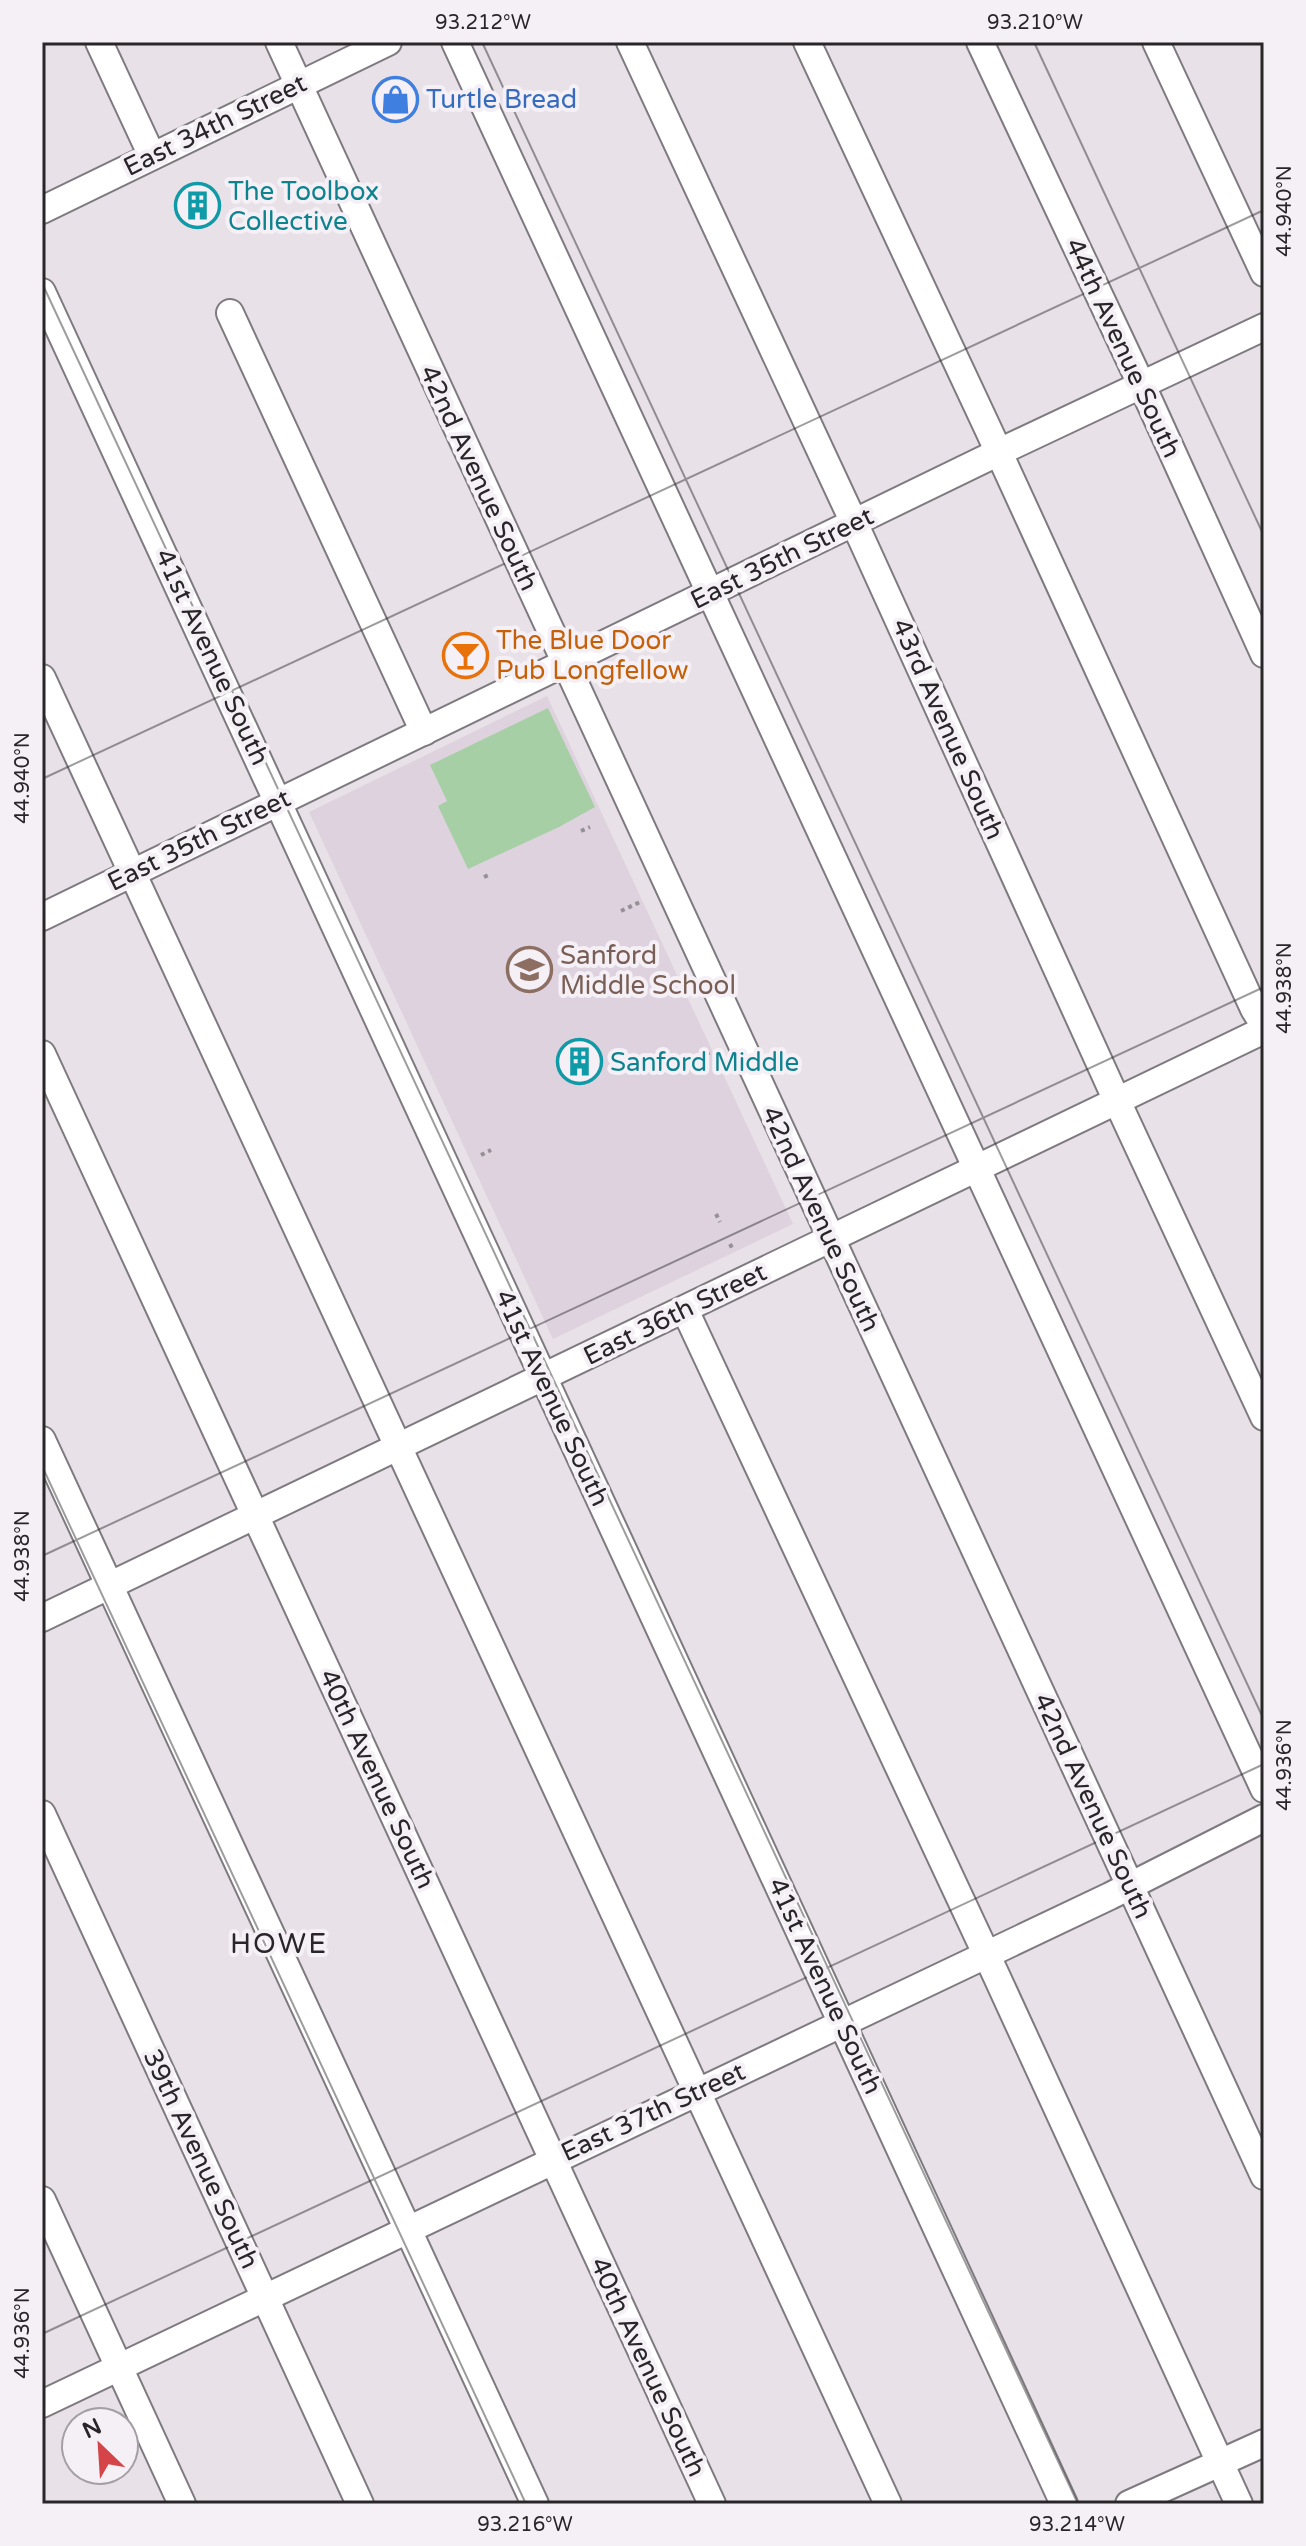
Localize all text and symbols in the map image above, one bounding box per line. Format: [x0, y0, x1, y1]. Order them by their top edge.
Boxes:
text: 93.212°W [435, 11, 531, 35]
text: 93.210°W [987, 11, 1083, 35]
street label: East 34th Street [119, 67, 312, 183]
shop icon: Turtle Bread [371, 75, 419, 123]
place label: Turtle Bread [426, 84, 577, 115]
text: 44.940°N [1273, 165, 1297, 257]
place label: The Toolbox Collective [228, 176, 379, 237]
building icon: The Toolbox Collective [173, 182, 221, 230]
street label: 44th Avenue South [1059, 233, 1187, 463]
street label: 42nd Avenue South [413, 360, 545, 596]
street label: East 35th Street [686, 500, 879, 616]
street label: 41st Avenue South [148, 544, 276, 770]
street label: 43rd Avenue South [885, 614, 1011, 844]
place label: The Blue Door Pub Longfellow [496, 625, 688, 686]
bar icon: The Blue Door Pub Longfellow [441, 631, 489, 679]
text: 44.940°N [11, 732, 35, 824]
street label: East 35th Street [103, 782, 296, 898]
place label: Sanford Middle School [560, 940, 736, 1001]
text: 44.938°N [1273, 942, 1297, 1034]
school or university icon: Sanford Middle School [505, 946, 553, 994]
building icon: Sanford Middle [555, 1038, 603, 1086]
place label: Sanford Middle [610, 1047, 799, 1078]
street label: 42nd Avenue South [755, 1101, 887, 1337]
street label: East 36th Street [579, 1256, 772, 1372]
street label: 41st Avenue South [488, 1285, 616, 1511]
text: 44.938°N [11, 1510, 35, 1602]
street label: 40th Avenue South [313, 1664, 441, 1894]
street label: 42nd Avenue South [1027, 1688, 1159, 1924]
text: 44.936°N [1273, 1719, 1297, 1811]
street label: 41st Avenue South [761, 1873, 889, 2099]
district label: HOWE [230, 1927, 328, 1961]
street label: 39th Avenue South [137, 2044, 265, 2274]
street label: East 37th Street [556, 2056, 750, 2168]
street label: 40th Avenue South [584, 2252, 712, 2482]
text: 44.936°N [11, 2287, 35, 2379]
north arrow [60, 2406, 140, 2486]
text: N [78, 2413, 105, 2444]
text: 93.216°W [477, 2513, 573, 2537]
text: 93.214°W [1029, 2513, 1125, 2537]

